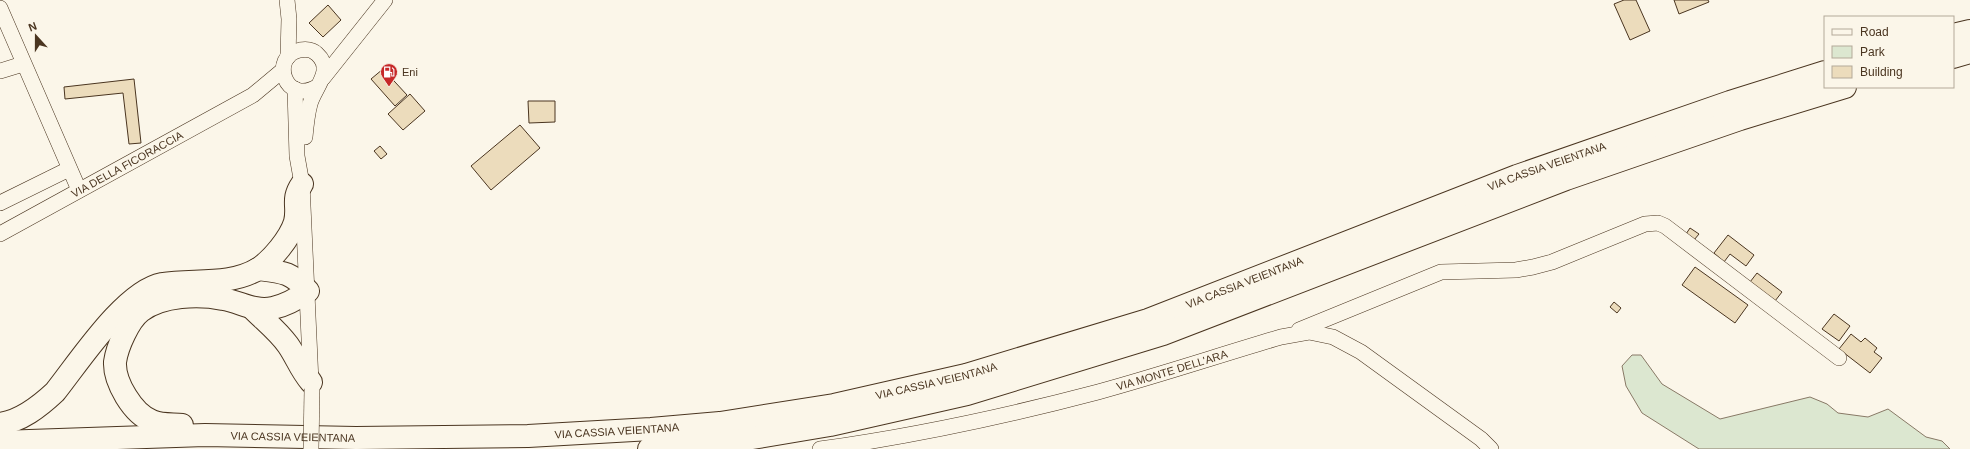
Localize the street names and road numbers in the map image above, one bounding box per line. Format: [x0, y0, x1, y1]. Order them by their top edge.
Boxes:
street label: VIA DELLA FICORACCIA [69, 128, 186, 200]
street label: VIA CASSIA VEIENTANA [1486, 139, 1608, 193]
street label: VIA CASSIA VEIENTANA [1184, 254, 1305, 311]
street label: VIA MONTE DELL'ARA [1115, 347, 1229, 393]
street label: VIA CASSIA VEIENTANA [874, 360, 999, 401]
street label: VIA CASSIA VEIENTANA [554, 421, 680, 440]
street label: VIA CASSIA VEIENTANA [230, 430, 356, 444]

